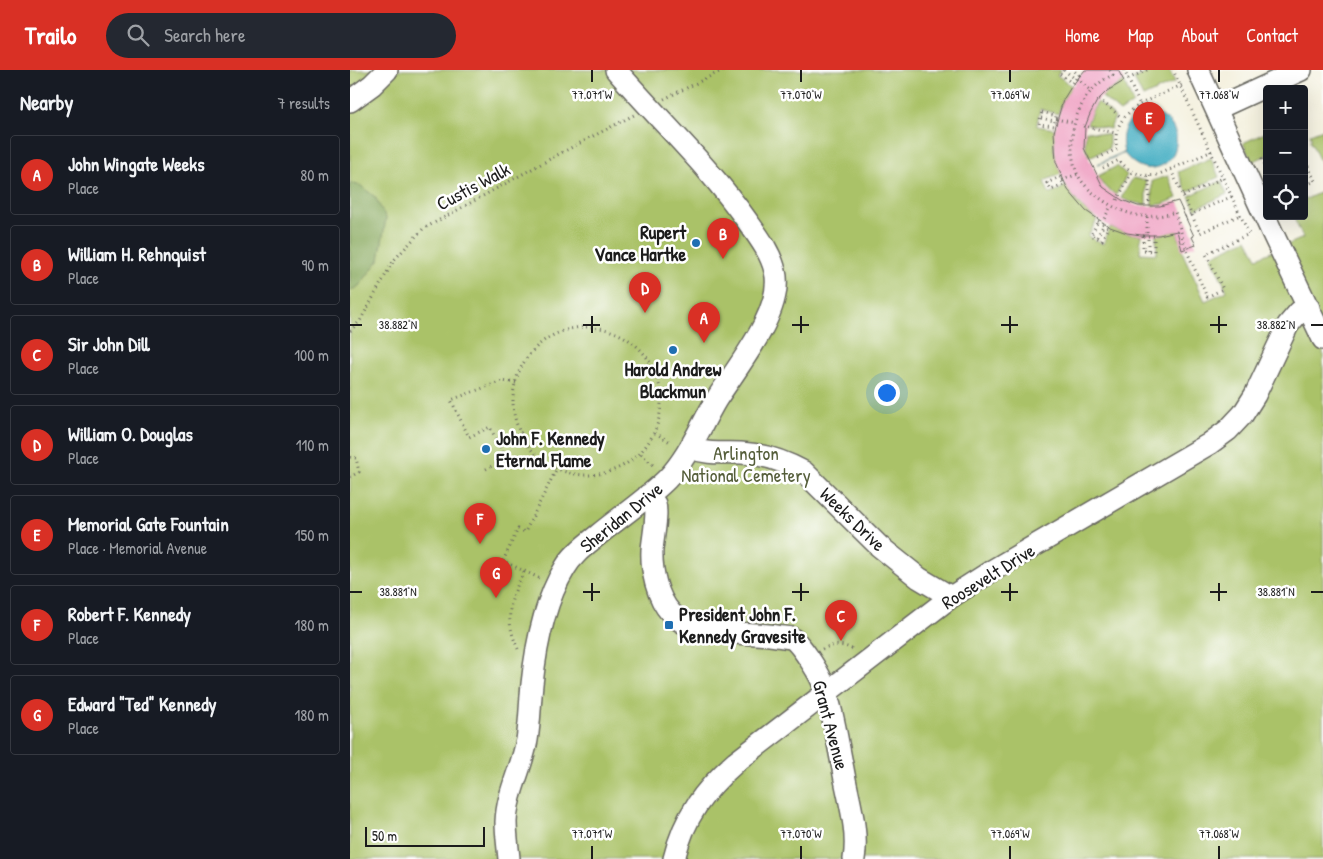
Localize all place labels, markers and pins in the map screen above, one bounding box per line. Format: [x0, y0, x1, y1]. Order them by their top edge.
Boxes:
pin: E [1133, 102, 1165, 143]
pin: B [707, 218, 739, 259]
place label: Rupert Vance Hartke [594, 219, 687, 267]
marker: Rupert Vance Hartke [690, 237, 702, 249]
pin: D [629, 272, 661, 313]
pin: A [688, 302, 720, 343]
marker: Harold Andrew Blackmun [667, 344, 679, 356]
place label: Harold Andrew Blackmun [624, 356, 722, 404]
place label: John F. Kennedy Eternal Flame [496, 425, 605, 473]
marker: John F. Kennedy Eternal Flame [480, 443, 492, 455]
pin: F [464, 503, 496, 544]
pin: G [480, 557, 512, 598]
pin: C [825, 600, 857, 641]
place label: President John F. Kennedy Gravesite [679, 601, 806, 650]
marker: President John F. Kennedy Gravesite [663, 619, 675, 631]

